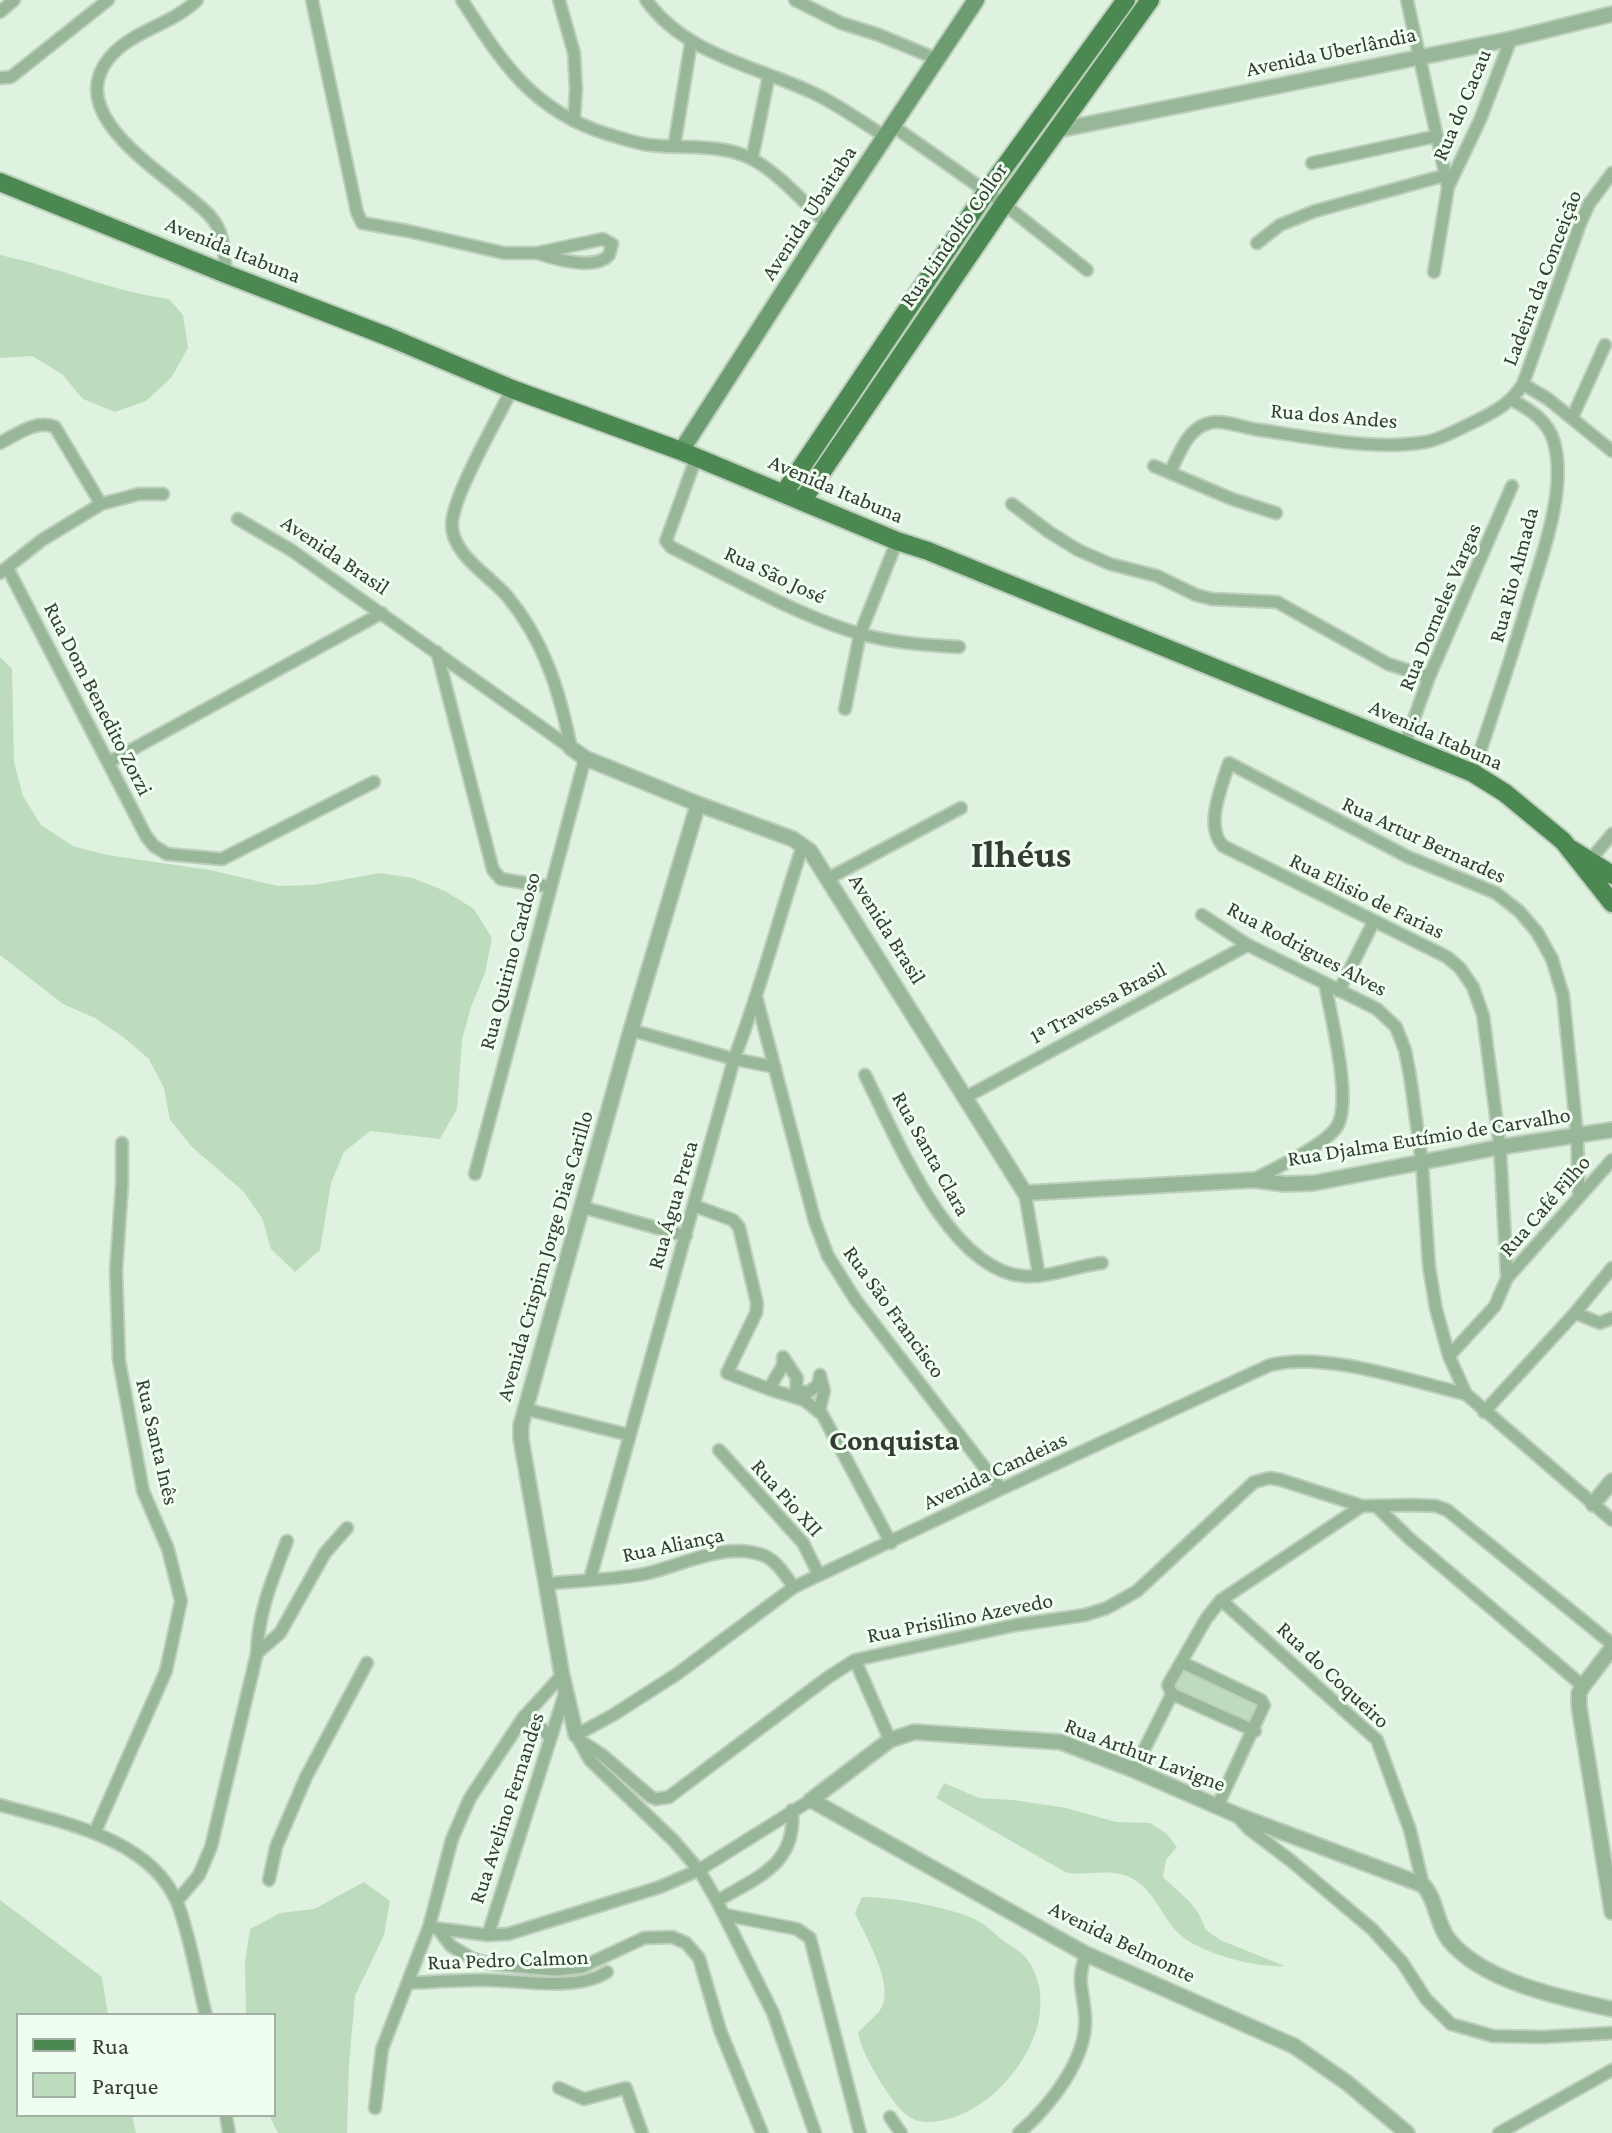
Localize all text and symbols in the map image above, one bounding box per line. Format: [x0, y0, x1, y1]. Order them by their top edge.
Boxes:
street label: Avenida Uberlândia [1243, 21, 1419, 83]
street label: Rua do Cacau [1427, 45, 1497, 165]
street label: Avenida Ubaitaba [756, 141, 862, 285]
street label: Rua Lindolfo Collor [894, 158, 1014, 312]
street label: Ladeira da Conceição [1496, 186, 1588, 370]
street label: Avenida Itabuna [161, 211, 305, 289]
street label: Rua dos Andes [1269, 397, 1399, 435]
street label: Avenida Itabuna [765, 449, 907, 529]
street label: Rua Rio Almada [1483, 505, 1545, 645]
street label: Avenida Brasil [276, 509, 394, 601]
street label: Rua Dorneles Vargas [1393, 519, 1487, 695]
street label: Rua São José [720, 540, 830, 610]
street label: Rua Dom Benedito Zorzi [38, 598, 158, 800]
street label: Avenida Itabuna [1365, 694, 1507, 776]
street label: Rua Artur Bernardes [1338, 790, 1510, 890]
district label: Ilhéus [971, 832, 1071, 878]
street label: Rua Elisio de Farias [1285, 847, 1449, 945]
street label: Rua Quirino Cardoso [474, 869, 546, 1053]
street label: Avenida Brasil [843, 869, 931, 989]
street label: Rua Rodrigues Alves [1223, 896, 1391, 1002]
street label: 1ª Travessa Brasil [1025, 956, 1171, 1050]
street label: Rua Santa Clara [886, 1087, 976, 1221]
street label: Rua Djalma Eutímio de Carvalho [1286, 1102, 1572, 1172]
street label: Avenida Crispim Jorge Dias Carillo [491, 1108, 599, 1404]
street label: Rua Água Preta [642, 1138, 704, 1272]
street label: Rua Café Filho [1494, 1150, 1596, 1262]
street label: Rua São Francisco [837, 1241, 951, 1383]
street label: Rua Santa Inês [130, 1376, 184, 1508]
district label: Conquista [829, 1423, 959, 1459]
street label: Avenida Candeias [919, 1426, 1071, 1516]
street label: Rua Pio XII [745, 1454, 829, 1542]
street label: Rua Aliança [620, 1521, 726, 1569]
street label: Rua Prisilino Azevedo [865, 1587, 1055, 1649]
street label: Rua do Coqueiro [1271, 1616, 1395, 1734]
street label: Rua Avelino Fernandes [464, 1709, 550, 1907]
street label: Rua Arthur Lavigne [1061, 1712, 1229, 1798]
street label: Avenida Belmonte [1044, 1895, 1200, 1989]
street label: Rua Pedro Calmon [427, 1944, 589, 1976]
legend [16, 2013, 276, 2117]
text: Rua [92, 2032, 129, 2059]
text: Parque [92, 2072, 158, 2099]

